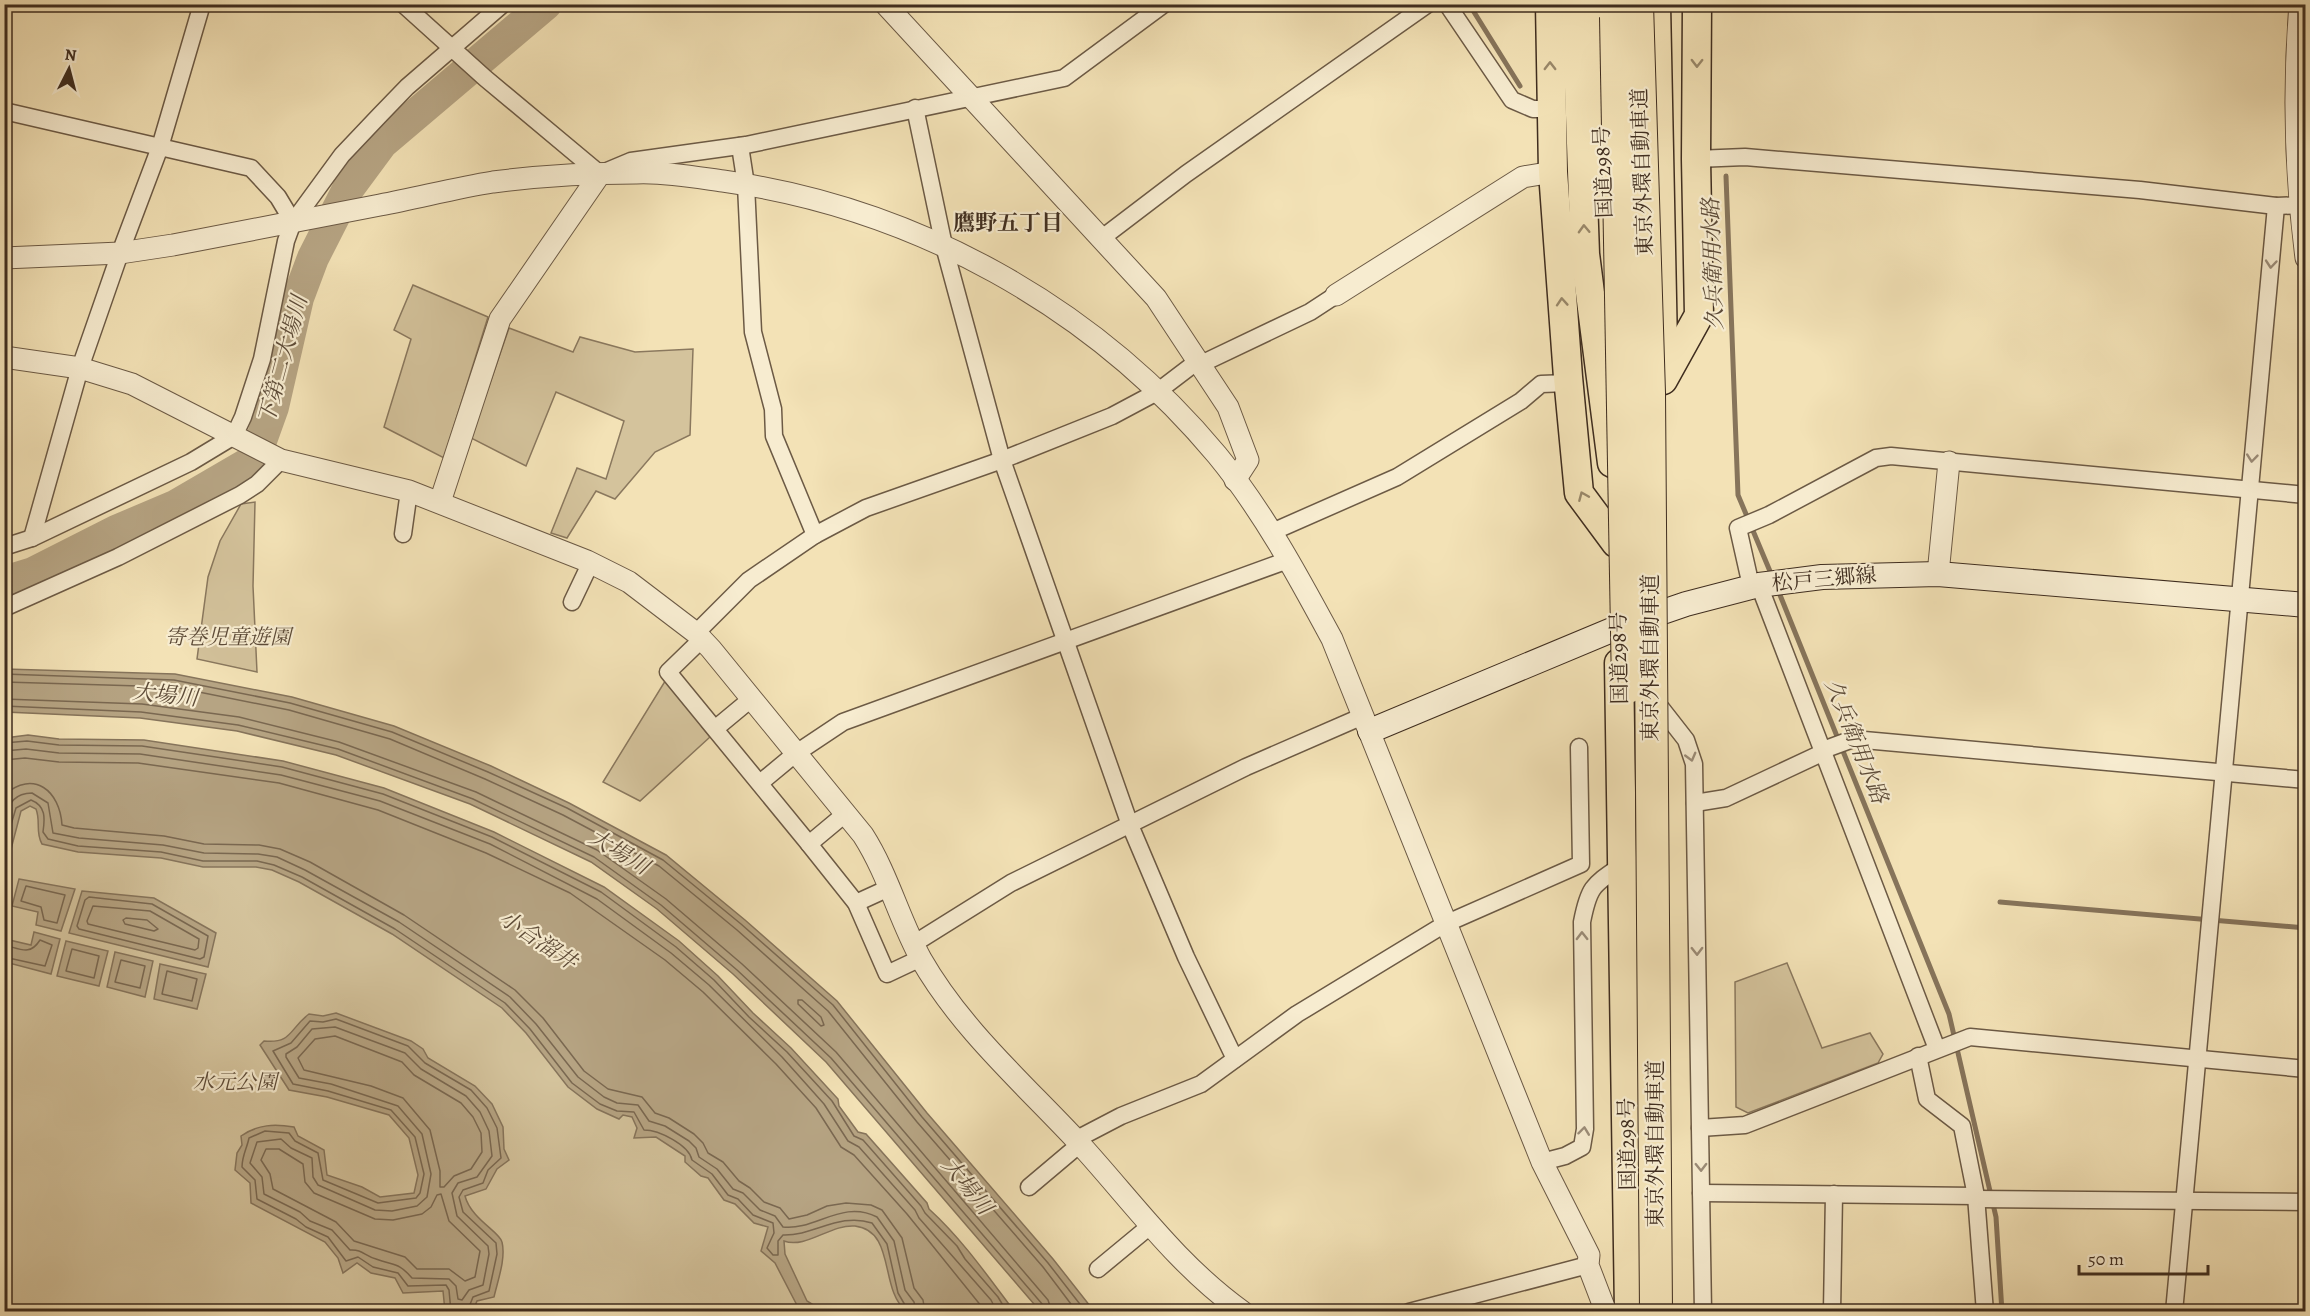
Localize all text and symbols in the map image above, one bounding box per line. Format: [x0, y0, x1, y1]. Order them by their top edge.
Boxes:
north arrow [39, 39, 99, 99]
text: N [64, 44, 78, 67]
one-way arrow [1691, 58, 1703, 67]
one-way arrow [1544, 61, 1556, 70]
street label: 東京外環自動車道 [1625, 88, 1659, 256]
street label: 国道298号 [1587, 125, 1619, 219]
water label: 久兵衛用水路 [1696, 196, 1730, 330]
district label: 鷹野五丁目 [953, 208, 1063, 238]
one-way arrow [1578, 224, 1591, 233]
one-way arrow [2264, 260, 2277, 269]
water label: 下第二大場川 [251, 290, 315, 428]
one-way arrow [1556, 298, 1569, 307]
one-way arrow [2246, 454, 2259, 463]
one-way arrow [1577, 491, 1590, 501]
street label: 松戸三郷線 [1770, 560, 1878, 598]
street label: 東京外環自動車道 [1636, 574, 1664, 742]
street label: 国道298号 [1604, 611, 1634, 705]
park label: 寄巻児童遊園 [165, 623, 294, 651]
water label: 久兵衛用水路 [1817, 674, 1895, 810]
water label: 大場川 [131, 677, 201, 714]
one-way arrow [1684, 752, 1697, 762]
water label: 大場川 [583, 822, 657, 883]
water label: 小合溜井 [493, 903, 585, 978]
one-way arrow [1576, 932, 1588, 941]
one-way arrow [1691, 947, 1703, 956]
street label: 東京外環自動車道 [1641, 1060, 1669, 1228]
park label: 水元公園 [193, 1068, 280, 1096]
street label: 国道298号 [1612, 1097, 1642, 1191]
one-way arrow [1577, 1127, 1590, 1136]
water label: 大場川 [935, 1151, 1001, 1223]
one-way arrow [1695, 1163, 1707, 1172]
scale bar [2079, 1238, 2208, 1276]
text: 50 m [2088, 1247, 2124, 1271]

